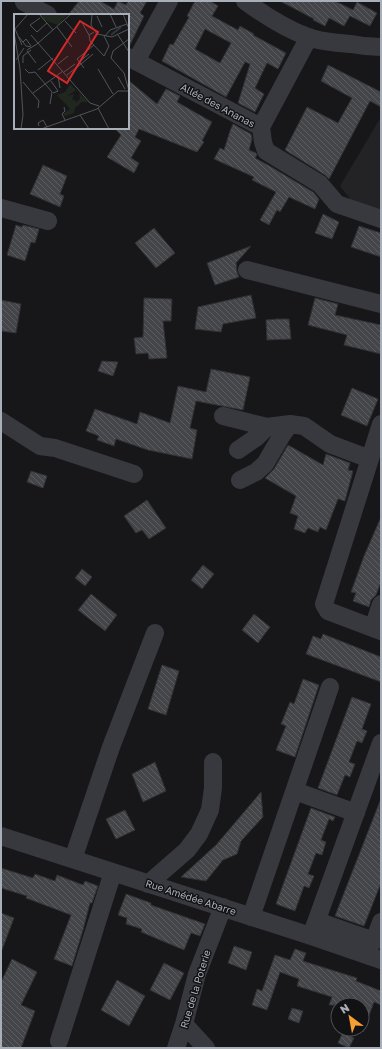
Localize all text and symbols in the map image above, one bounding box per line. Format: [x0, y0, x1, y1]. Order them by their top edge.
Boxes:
inset map [14, 14, 129, 129]
street label: Allée des Ananas [179, 80, 257, 130]
street label: Rue Amédée Abarre [144, 877, 238, 917]
street label: Rue de la Poterie [177, 948, 213, 1030]
north arrow [330, 997, 370, 1037]
text: N [337, 1000, 351, 1016]

